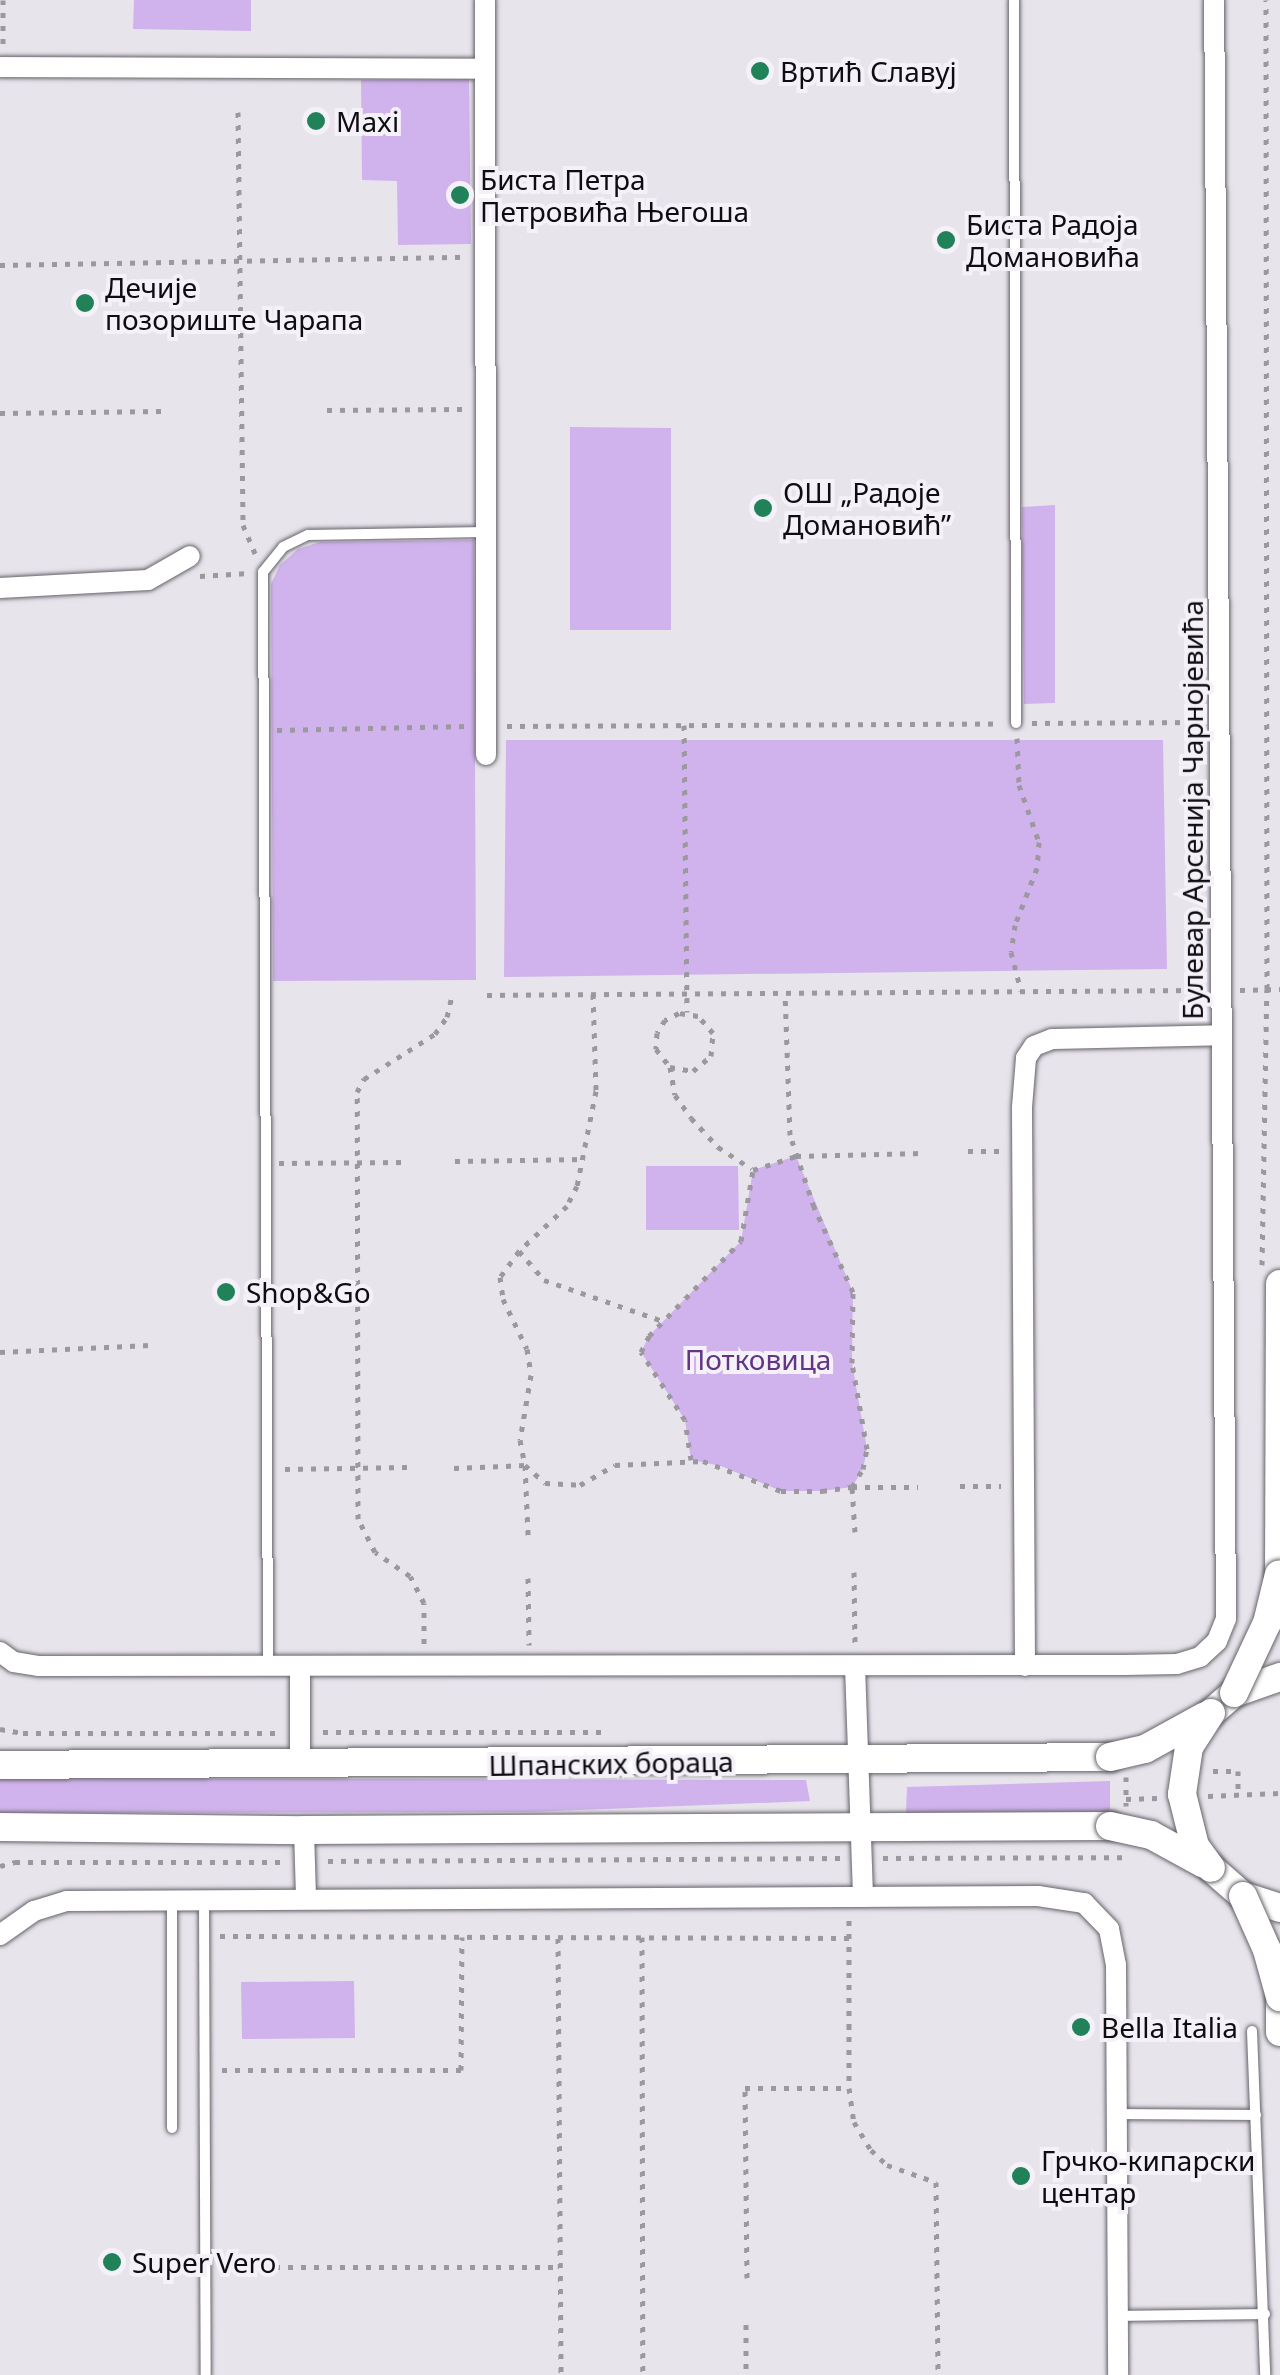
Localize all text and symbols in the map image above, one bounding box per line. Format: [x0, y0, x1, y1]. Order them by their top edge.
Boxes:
place label: Вртић Славуј [780, 54, 957, 88]
marker: Вртић Славуј [749, 60, 771, 82]
place label: Maxi [336, 104, 399, 138]
marker: Maxi [305, 110, 327, 132]
place label: Биста Петра Петровића Његоша [480, 162, 749, 228]
marker: Биста Петра Петровића Његоша [449, 184, 471, 206]
place label: Биста Радоја Домановића [966, 207, 1140, 273]
marker: Биста Радоја Домановића [935, 229, 957, 251]
place label: Дечије позориште Чарапа [105, 270, 363, 336]
marker: Дечије позориште Чарапа [74, 292, 96, 314]
place label: ОШ „Радоје Домановић” [783, 475, 951, 541]
marker: ОШ „Радоје Домановић” [752, 497, 774, 519]
street label: Булевар Арсенија Чарнојевића [1175, 600, 1209, 1020]
place label: Shop&Go [246, 1275, 371, 1309]
marker: Shop&Go [215, 1281, 237, 1303]
park label: Потковица [685, 1342, 831, 1376]
street label: Шпанских бораца [488, 1744, 734, 1782]
place label: Bella Italia [1101, 2010, 1238, 2044]
marker: Bella Italia [1070, 2016, 1092, 2038]
place label: Грчко-кипарски центар [1041, 2143, 1255, 2209]
marker: Грчко-кипарски центар [1010, 2165, 1032, 2187]
place label: Super Vero [132, 2245, 277, 2279]
marker: Super Vero [101, 2251, 123, 2273]

